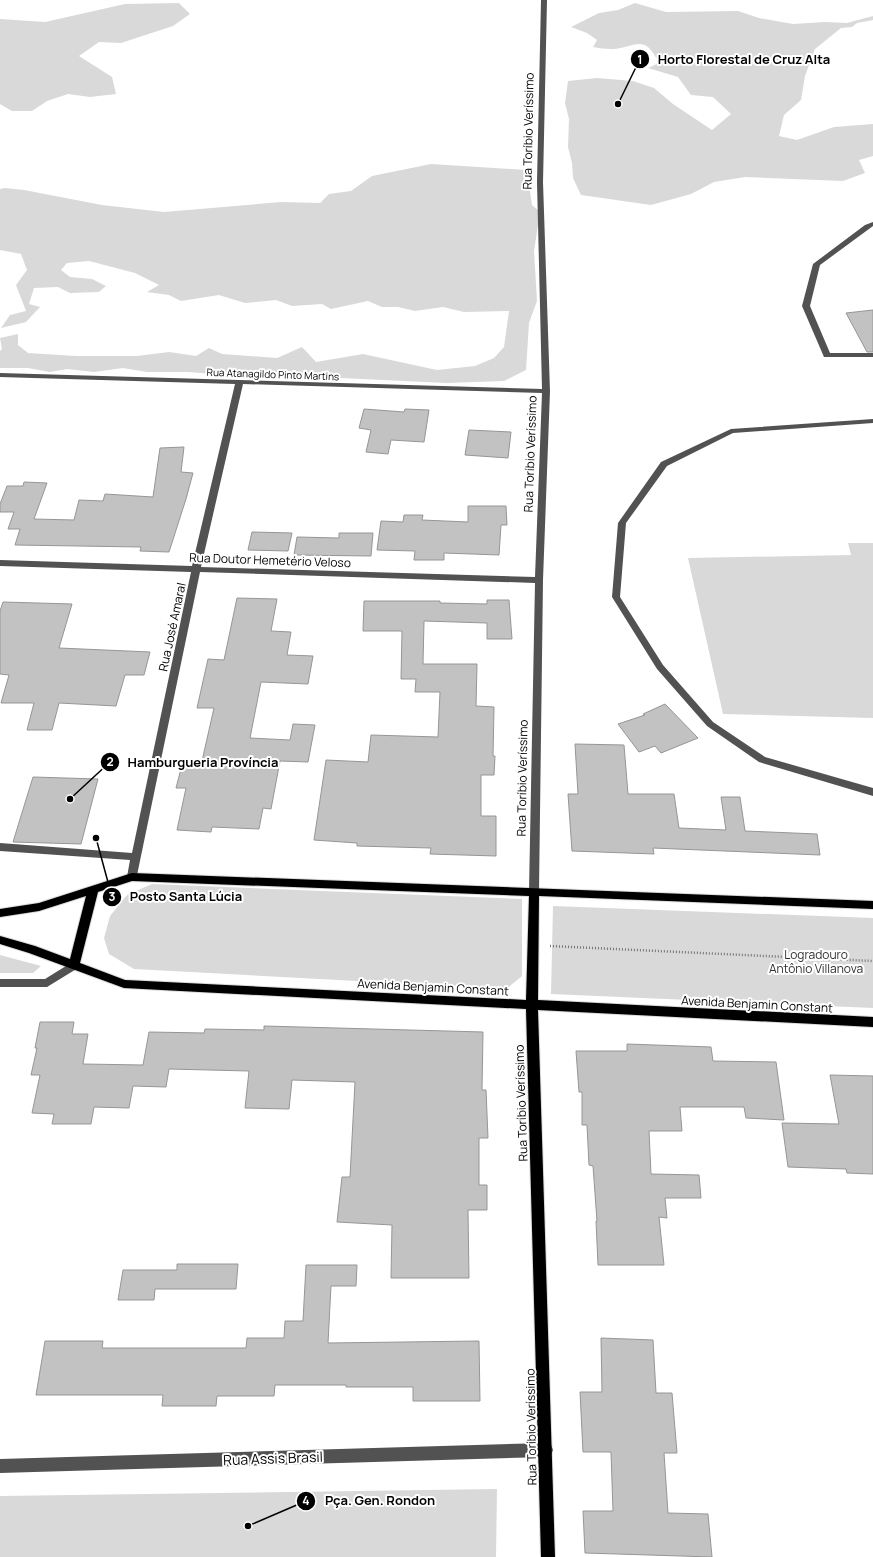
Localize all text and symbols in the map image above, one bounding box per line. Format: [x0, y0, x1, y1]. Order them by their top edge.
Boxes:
callout: Horto Florestal de Cruz Alta [630, 47, 839, 72]
text: Horto Florestal de Cruz Alta [658, 50, 830, 68]
text: 1 [637, 51, 643, 68]
street label: Rua Toríbio Veríssimo [518, 72, 538, 190]
street label: Rua Atanagildo Pinto Martins [207, 365, 339, 383]
street label: Rua Toríbio Veríssimo [519, 395, 541, 513]
street label: Rua Doutor Hemetério Veloso [189, 549, 351, 571]
street label: Rua José Amaral [154, 581, 190, 673]
street label: Rua Toríbio Veríssimo [512, 719, 532, 837]
callout: Hamburgueria Província [100, 749, 286, 774]
text: 2 [106, 753, 114, 770]
text: Hamburgueria Província [128, 753, 278, 771]
callout: Posto Santa Lúcia [102, 884, 250, 909]
text: Posto Santa Lúcia [130, 887, 242, 905]
text: 3 [109, 888, 116, 905]
park label: Logradouro Antônio Villanova [769, 946, 863, 977]
street label: Avenida Benjamin Constant [357, 975, 509, 999]
street label: Avenida Benjamin Constant [681, 992, 833, 1016]
street label: Rua Toríbio Veríssimo [510, 1044, 532, 1162]
street label: Rua Toríbio Veríssimo [521, 1368, 541, 1486]
street label: Rua Assis Brasil [223, 1447, 323, 1469]
callout: Pça. Gen. Rondon [296, 1488, 443, 1513]
text: Pça. Gen. Rondon [325, 1491, 435, 1509]
text: 4 [302, 1492, 310, 1509]

